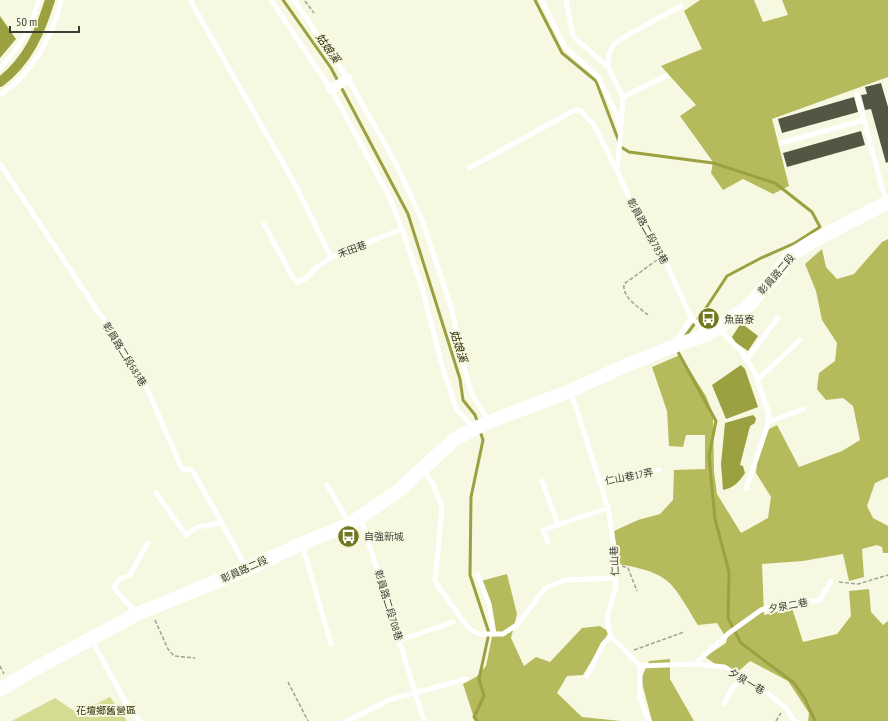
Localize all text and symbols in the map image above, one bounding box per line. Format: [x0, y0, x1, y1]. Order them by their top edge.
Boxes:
scale bar [10, 8, 79, 34]
text: 50 m [16, 14, 37, 29]
water label: 姑娘溪 [313, 30, 344, 67]
street label: 彰員路二段783巷 [624, 196, 671, 267]
street label: 禾田巷 [336, 238, 369, 261]
street label: 彰員路二段 [755, 251, 798, 297]
bus stop icon: 魚苗寮 [695, 306, 721, 332]
place label: 魚苗寮 [724, 313, 754, 326]
street label: 彰員路二段683巷 [100, 320, 150, 389]
water label: 姑娘溪 [447, 328, 471, 366]
street label: 仁山巷17弄 [604, 465, 654, 488]
bus stop icon: 自強新城 [335, 523, 361, 549]
place label: 自強新城 [364, 530, 404, 543]
street label: 仁山巷 [607, 546, 622, 576]
street label: 彰員路二段 [219, 553, 270, 586]
street label: 彰員路二段708巷 [372, 568, 405, 642]
street label: 夕泉二巷 [767, 596, 809, 615]
street label: 夕泉一巷 [726, 666, 767, 697]
park label: 花壇鄉舊營區 [76, 704, 136, 717]

